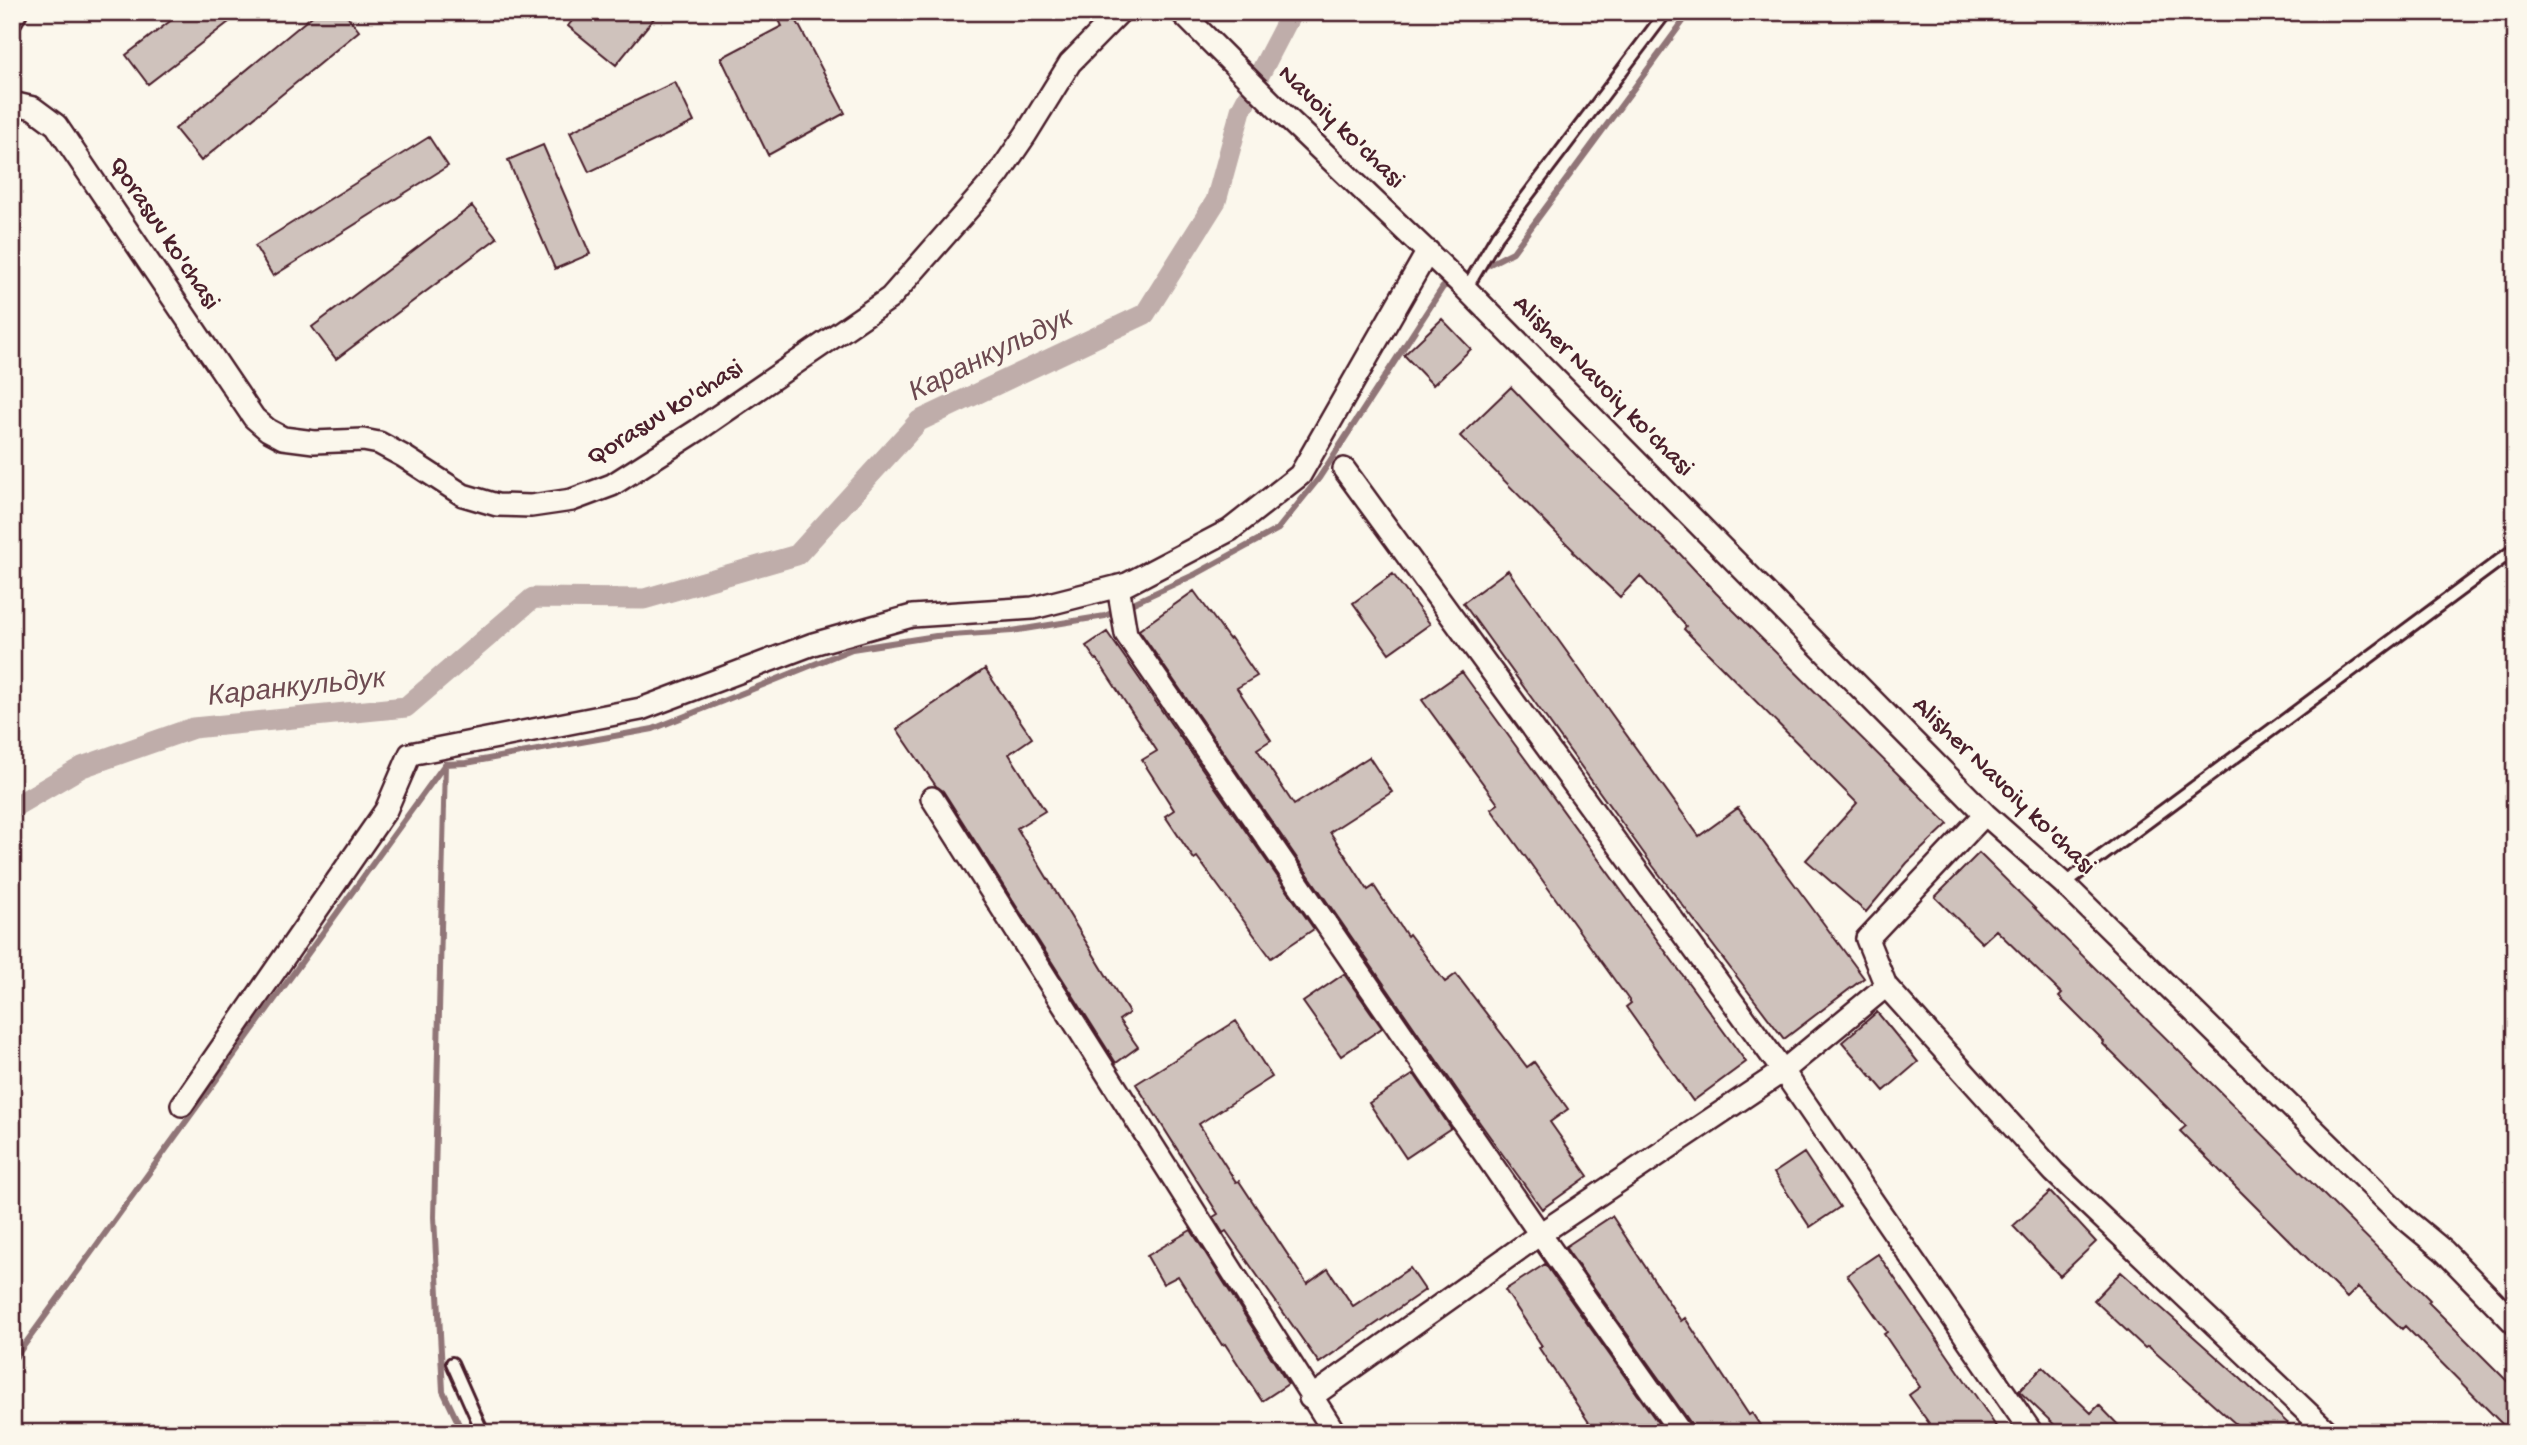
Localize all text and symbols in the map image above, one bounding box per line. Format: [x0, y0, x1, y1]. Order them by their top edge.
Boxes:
street label: Navoiy ko'chasi [1270, 60, 1410, 196]
street label: Qorasuv ko'chasi [100, 151, 226, 317]
street label: Alisher Navoiy ko'chasi [1505, 290, 1699, 484]
water label: Каранкульдук [905, 302, 1081, 411]
street label: Qorasuv ko'chasi [582, 354, 750, 474]
water label: Каранкульдук [207, 664, 389, 716]
street label: Alisher Navoiy ko'chasi [1904, 691, 2102, 883]

